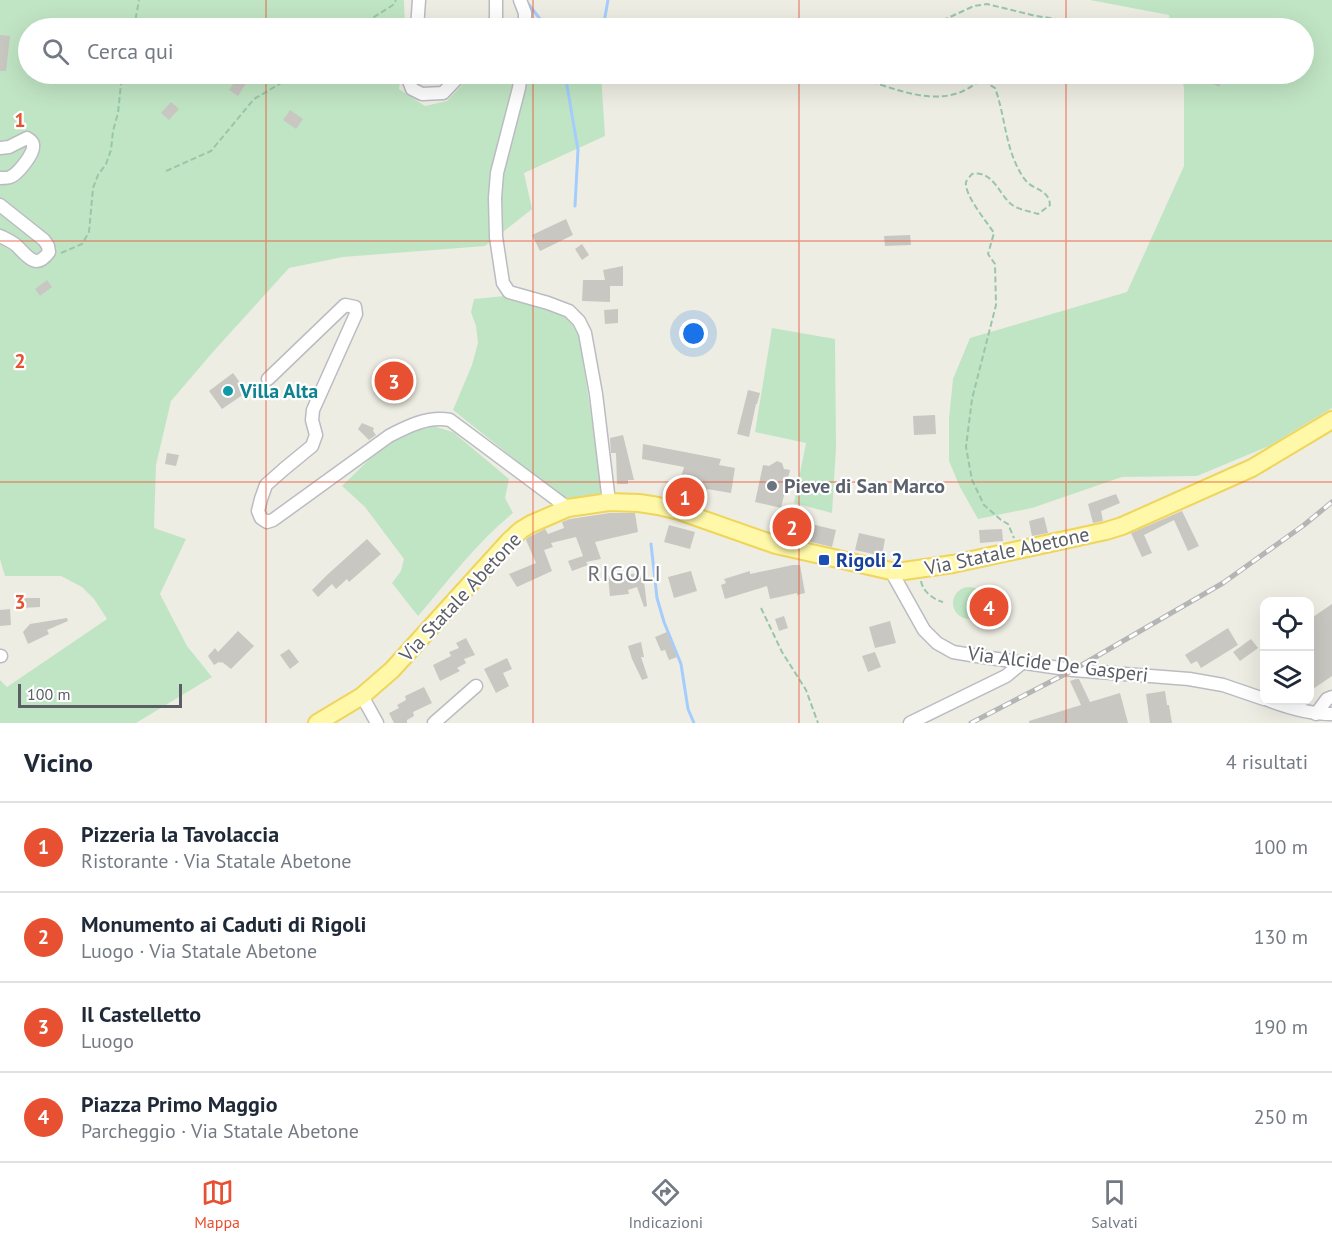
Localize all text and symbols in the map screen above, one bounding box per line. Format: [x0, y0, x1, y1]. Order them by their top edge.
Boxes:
search box [18, 18, 1314, 84]
icon: search [39, 35, 72, 68]
text: Cerca qui [87, 37, 174, 65]
text: 1 [14, 107, 26, 133]
your location [679, 319, 708, 348]
text: 2 [14, 348, 26, 374]
pin: 3 [374, 358, 414, 404]
place label: Villa Alta [239, 378, 318, 404]
marker: Villa Alta [221, 384, 235, 398]
place label: Pieve di San Marco [784, 473, 945, 499]
pin: 1 [666, 474, 704, 520]
marker: Pieve di San Marco [765, 479, 779, 493]
pin: 2 [772, 504, 812, 550]
street label: Via Statale Abetone [921, 521, 1092, 581]
street label: Via Statale Abetone [393, 527, 527, 668]
place label: Rigoli 2 [836, 547, 903, 573]
marker: Rigoli 2 [817, 553, 831, 567]
district label: RIGOLI [588, 559, 662, 587]
pin: 4 [970, 584, 1008, 630]
text: 3 [14, 589, 26, 615]
map controls [1260, 597, 1314, 705]
button: locate [1260, 597, 1314, 651]
street label: Via Alcide De Gasperi [965, 640, 1150, 688]
button: layers [1260, 651, 1314, 705]
scale bar [18, 681, 182, 708]
text: 100 m [27, 684, 70, 704]
text: Vicino [24, 746, 93, 779]
text: 4 risultati [1226, 749, 1308, 775]
text: Pizzeria la Tavolaccia [81, 820, 279, 848]
text: 1 [38, 834, 49, 860]
text: 100 m [1254, 834, 1308, 860]
text: Ristorante · Via Statale Abetone [81, 848, 352, 874]
text: Monumento ai Caduti di Rigoli [81, 910, 367, 938]
text: 2 [38, 924, 49, 950]
text: 130 m [1254, 924, 1308, 950]
text: Luogo · Via Statale Abetone [81, 938, 317, 964]
text: Il Castelletto [81, 1000, 201, 1028]
text: 3 [38, 1014, 49, 1040]
text: 190 m [1254, 1014, 1308, 1040]
text: Luogo [81, 1028, 134, 1054]
text: Piazza Primo Maggio [81, 1090, 278, 1118]
text: 4 [38, 1104, 49, 1130]
text: 250 m [1254, 1104, 1308, 1130]
text: Parcheggio · Via Statale Abetone [81, 1118, 359, 1144]
tab: Mappa [194, 1176, 240, 1232]
tab: Indicazioni [628, 1176, 703, 1232]
tab: Salvati [1091, 1176, 1138, 1232]

